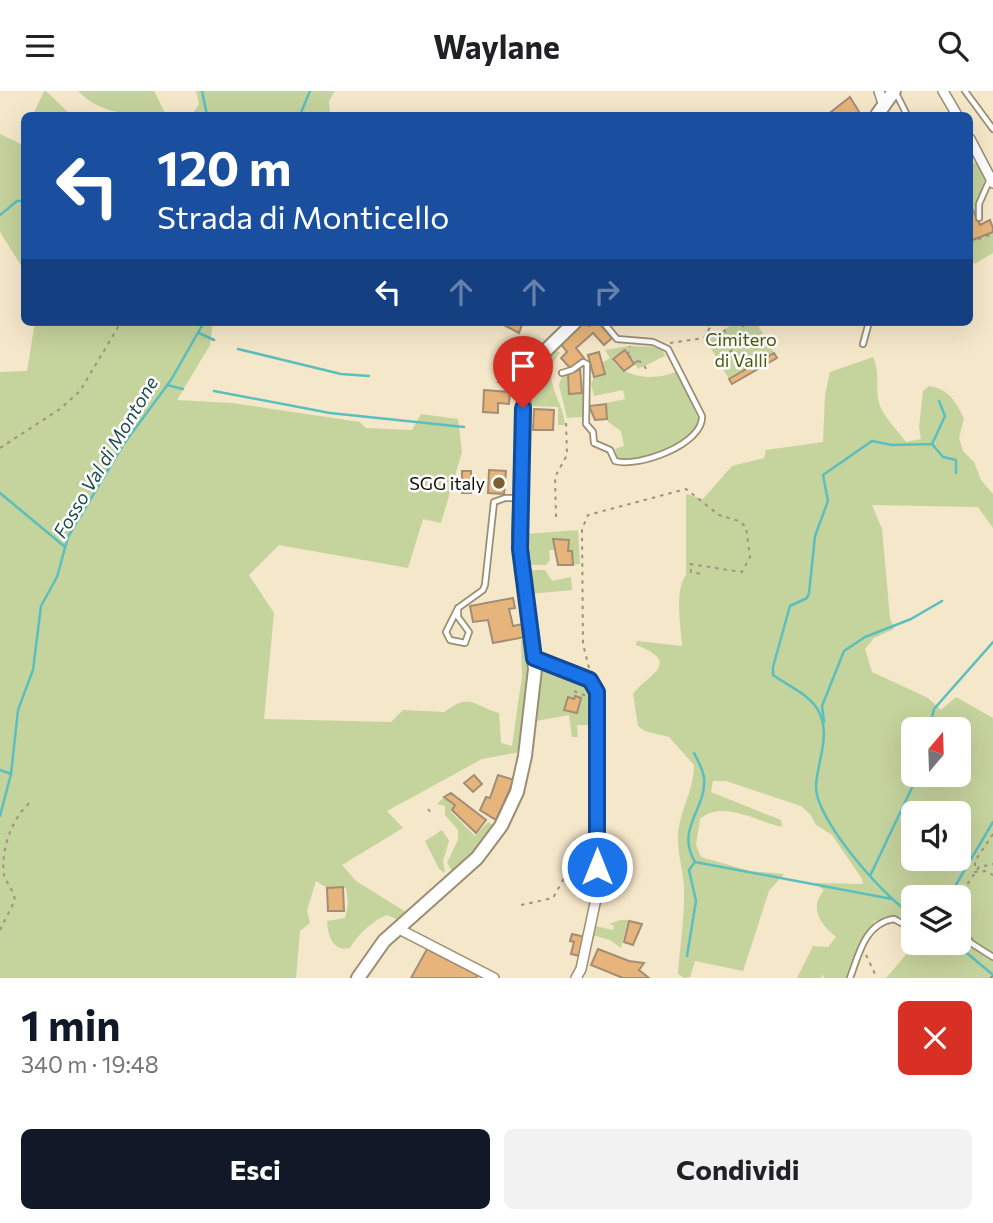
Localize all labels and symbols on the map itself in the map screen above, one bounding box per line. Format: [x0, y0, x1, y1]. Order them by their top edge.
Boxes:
park label: Cimitero di Valli [705, 328, 777, 371]
pin [493, 336, 553, 408]
water label: Fosso Val di Montone [48, 372, 162, 542]
place label: SGG italy [409, 472, 485, 494]
marker: SGG italy [491, 475, 507, 491]
north arrow [901, 717, 971, 787]
position arrow [560, 830, 634, 904]

